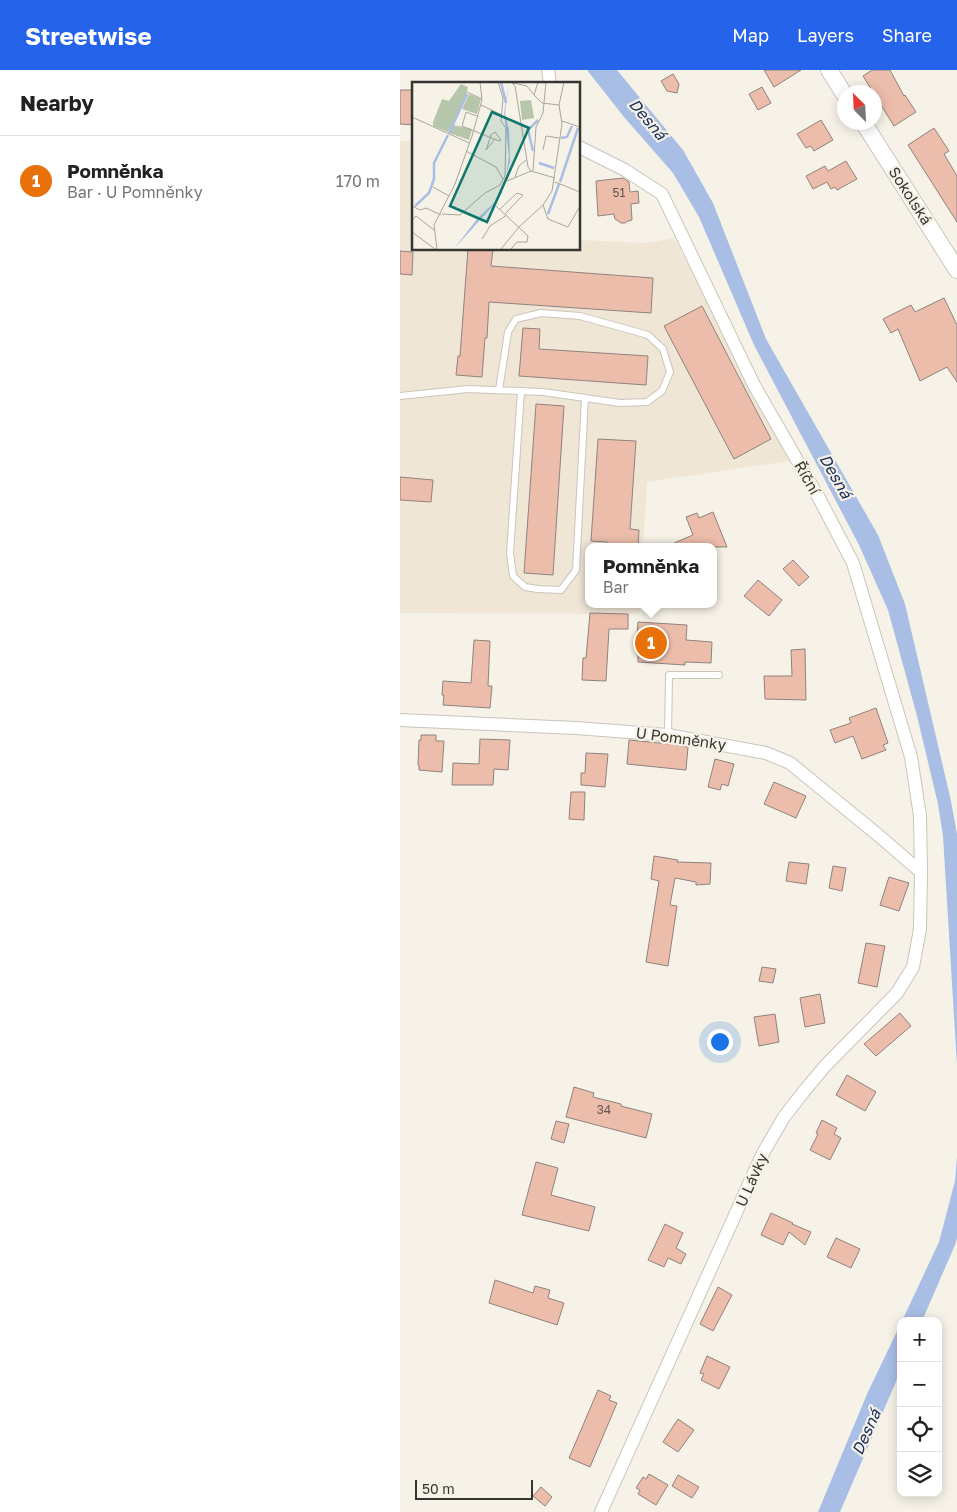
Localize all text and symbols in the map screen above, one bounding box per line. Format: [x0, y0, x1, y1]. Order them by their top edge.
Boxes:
text: Streetwise [25, 21, 152, 50]
text: Map [732, 24, 769, 46]
text: Layers [797, 24, 854, 46]
text: Share [882, 24, 932, 46]
inset map [412, 82, 580, 250]
north arrow [837, 85, 882, 130]
text: Nearby [20, 90, 94, 116]
water label: Desná [625, 94, 672, 145]
text: Pomněnka [67, 159, 164, 182]
street label: Sokolská [886, 163, 936, 228]
text: 1 [32, 171, 40, 191]
text: 170 m [336, 171, 380, 191]
text: Bar · U Pomněnky [67, 182, 203, 202]
house number: 51 [613, 185, 626, 200]
water label: Desná [815, 450, 858, 503]
street label: Říční [791, 458, 825, 498]
popup [585, 543, 717, 608]
text: Pomněnka [603, 554, 699, 577]
text: Bar [603, 577, 629, 597]
pin: 1 [635, 624, 667, 662]
street label: U Pomněnky [635, 723, 728, 753]
your location [707, 1029, 733, 1055]
house number: 34 [597, 1102, 611, 1117]
street label: U Lávky [731, 1149, 771, 1209]
map controls [897, 1317, 942, 1497]
button: + [897, 1317, 942, 1362]
button: − [897, 1362, 942, 1407]
water label: Desná [847, 1404, 886, 1458]
button: locate [897, 1407, 942, 1452]
button: layers [897, 1452, 942, 1497]
scale bar [415, 1477, 532, 1500]
text: 50 m [422, 1480, 455, 1497]

